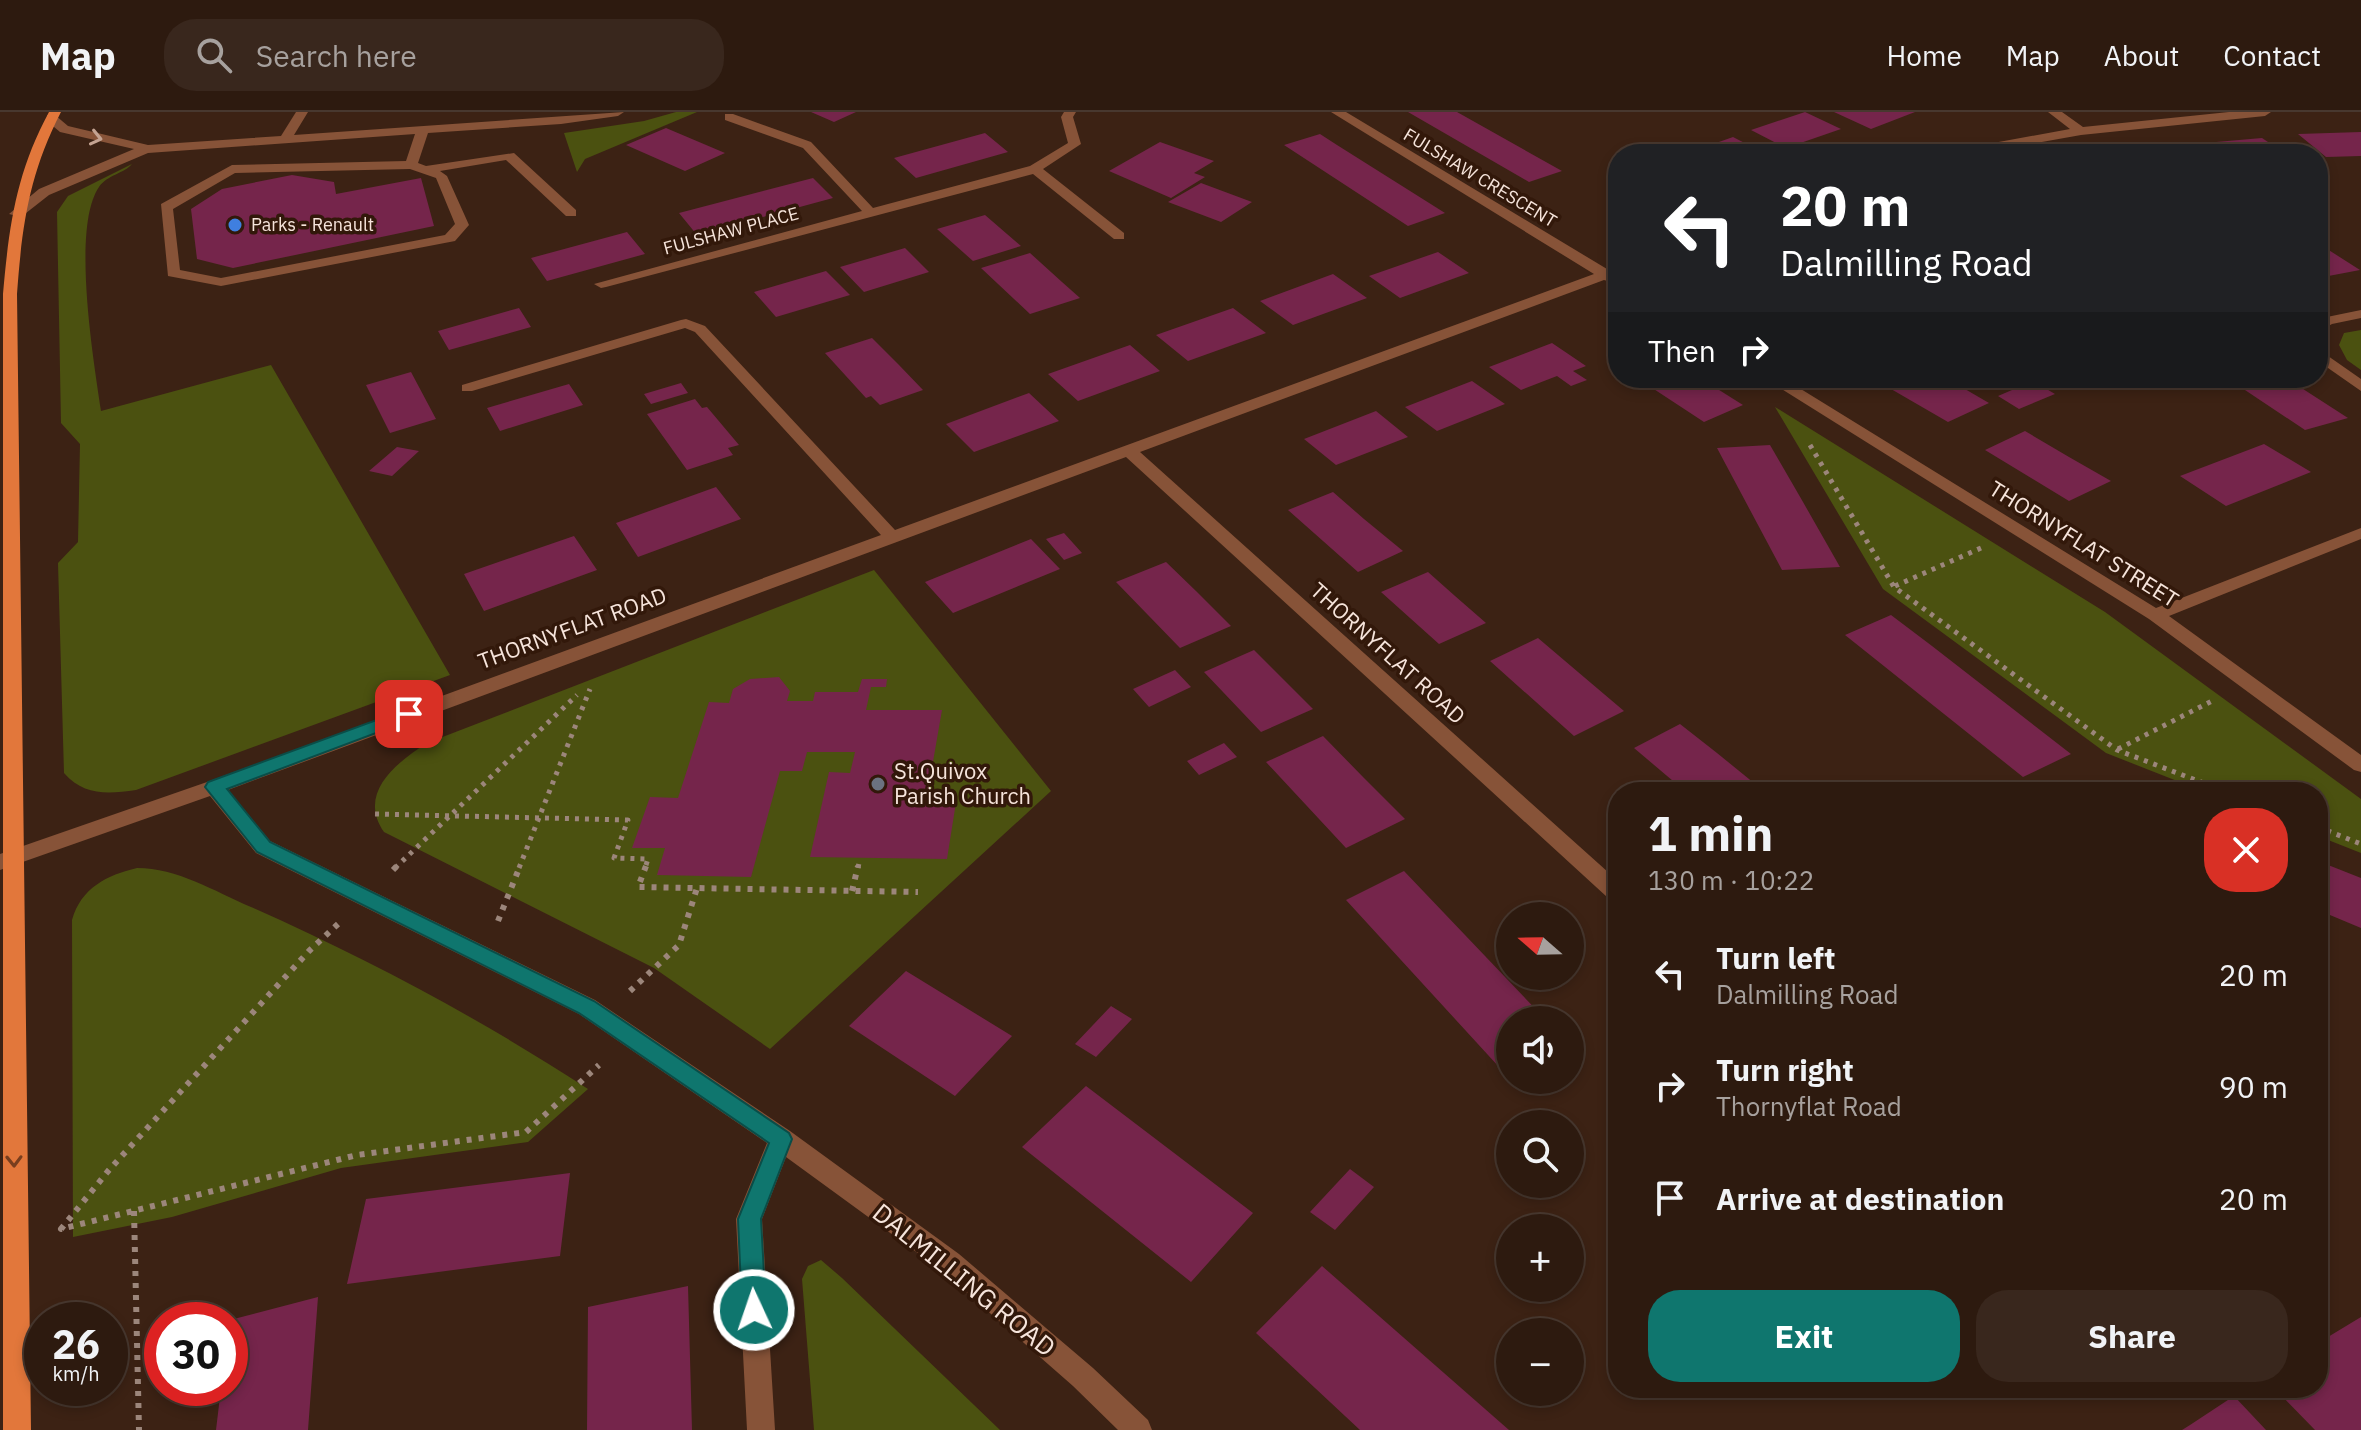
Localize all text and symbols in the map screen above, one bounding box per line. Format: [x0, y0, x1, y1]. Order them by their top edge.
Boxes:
search box [164, 19, 724, 91]
text: Map [40, 31, 116, 80]
icon: search [192, 33, 236, 77]
text: Search here [256, 36, 417, 75]
text: Home [1886, 37, 1962, 74]
text: Map [2006, 37, 2060, 74]
text: About [2104, 37, 2179, 74]
text: Contact [2223, 37, 2321, 74]
street label: FULSHAW CRESCENT [1400, 123, 1561, 232]
one-way arrow [89, 129, 103, 146]
text: 20 m [1780, 169, 1910, 241]
icon: left [1648, 176, 1752, 280]
street label: FULSHAW PLACE [661, 201, 801, 260]
place label: Parks - Renault [251, 213, 374, 236]
marker: Parks - Renault [226, 216, 244, 234]
text: Dalmilling Road [1780, 239, 2033, 286]
icon: right [1732, 328, 1776, 372]
text: Then [1648, 331, 1716, 370]
street label: THORNYFLAT STREET [1984, 474, 2185, 614]
street label: THORNYFLAT ROAD [1305, 575, 1472, 730]
street label: THORNYFLAT ROAD [474, 580, 670, 675]
pin [375, 680, 443, 748]
icon: arrive [387, 692, 431, 736]
place label: St.Quivox Parish Church [894, 756, 1031, 810]
marker: St.Quivox Parish Church [869, 775, 887, 793]
text: 1 min [1648, 802, 1773, 864]
button: close [2204, 808, 2288, 892]
text: 130 m · 10:22 [1648, 863, 1814, 897]
north arrow [1496, 902, 1584, 990]
map controls [1496, 902, 1584, 1406]
text: Turn left [1716, 938, 1835, 977]
icon: left [1648, 952, 1692, 996]
text: 20 m [2219, 955, 2288, 994]
text: Dalmilling Road [1716, 977, 1899, 1011]
button: sound [1496, 1006, 1584, 1094]
text: Turn right [1716, 1050, 1854, 1089]
icon: right [1648, 1064, 1692, 1108]
text: 90 m [2219, 1067, 2288, 1106]
text: Thornyflat Road [1716, 1089, 1902, 1123]
button: search [1496, 1110, 1584, 1198]
one-way arrow [5, 1155, 23, 1168]
icon: arrive [1648, 1176, 1692, 1220]
text: Arrive at destination [1716, 1179, 2004, 1218]
text: 20 m [2219, 1179, 2288, 1218]
street label: DALMILLING ROAD [866, 1195, 1063, 1364]
button: + [1496, 1214, 1584, 1302]
position arrow [712, 1268, 796, 1352]
button: Exit [1648, 1290, 1960, 1382]
button: Share [1976, 1290, 2288, 1382]
speed limit sign: 30 [144, 1302, 248, 1406]
text: 26 [52, 1318, 100, 1370]
button: − [1496, 1318, 1584, 1406]
text: km/h [52, 1360, 100, 1387]

